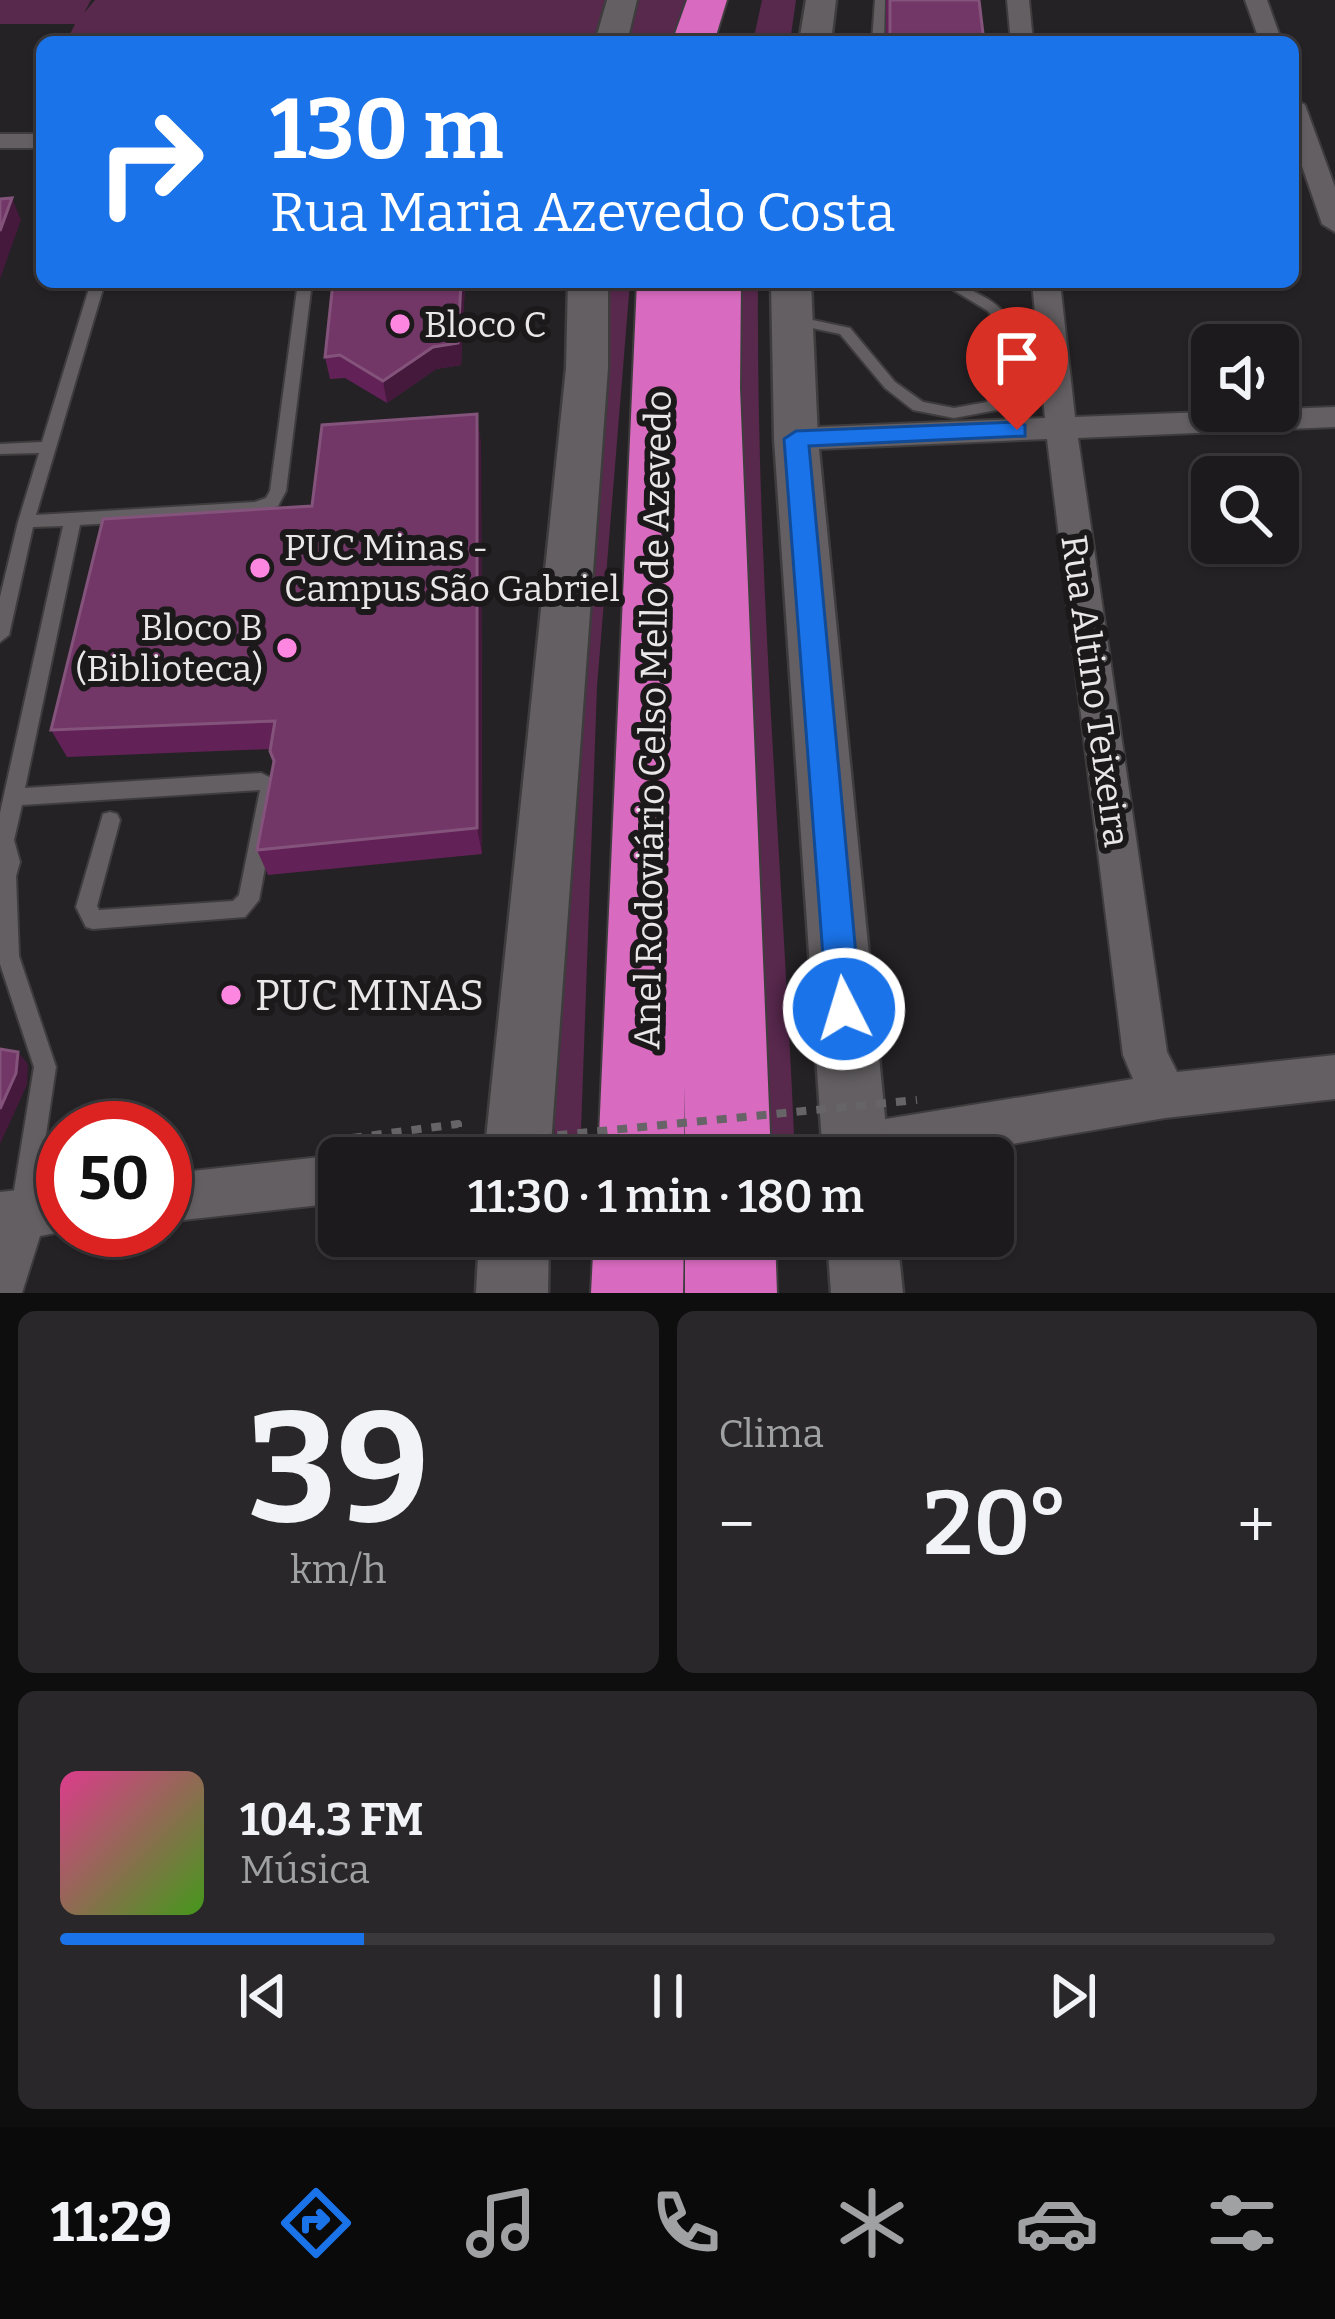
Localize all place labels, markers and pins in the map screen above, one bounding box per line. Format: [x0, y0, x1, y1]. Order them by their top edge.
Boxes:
place label: Bloco C [424, 303, 547, 347]
pin [966, 307, 1068, 430]
marker: Bloco C [387, 311, 413, 337]
place label: PUC Minas - Campus São Gabriel [284, 526, 620, 611]
marker: PUC Minas - Campus São Gabriel [247, 555, 273, 581]
place label: Bloco B (Biblioteca) [75, 606, 263, 691]
marker: Bloco B (Biblioteca) [274, 635, 300, 661]
place label: PUC MINAS [255, 971, 484, 1021]
marker: PUC MINAS [218, 982, 244, 1008]

